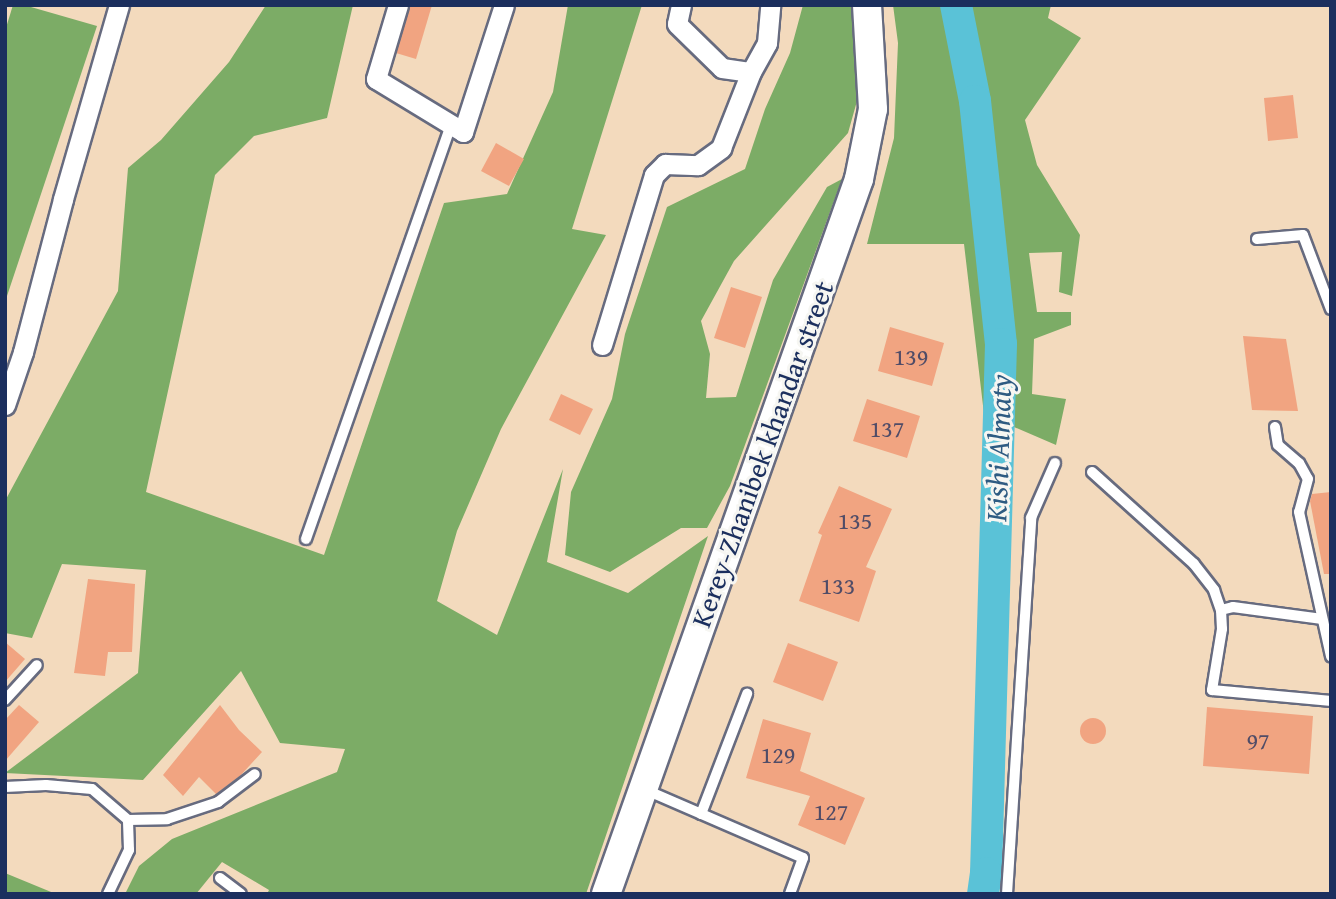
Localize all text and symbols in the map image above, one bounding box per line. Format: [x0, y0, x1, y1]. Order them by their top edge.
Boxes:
street label: Kerey-Zhanibek khandar street [684, 276, 840, 632]
house number: 139 [894, 343, 928, 371]
water label: Kіshі Almaty [977, 374, 1019, 522]
house number: 137 [870, 415, 904, 443]
house number: 135 [838, 507, 872, 535]
house number: 133 [821, 572, 855, 600]
house number: 97 [1246, 727, 1270, 755]
house number: 129 [761, 741, 795, 769]
house number: 127 [814, 798, 848, 826]

